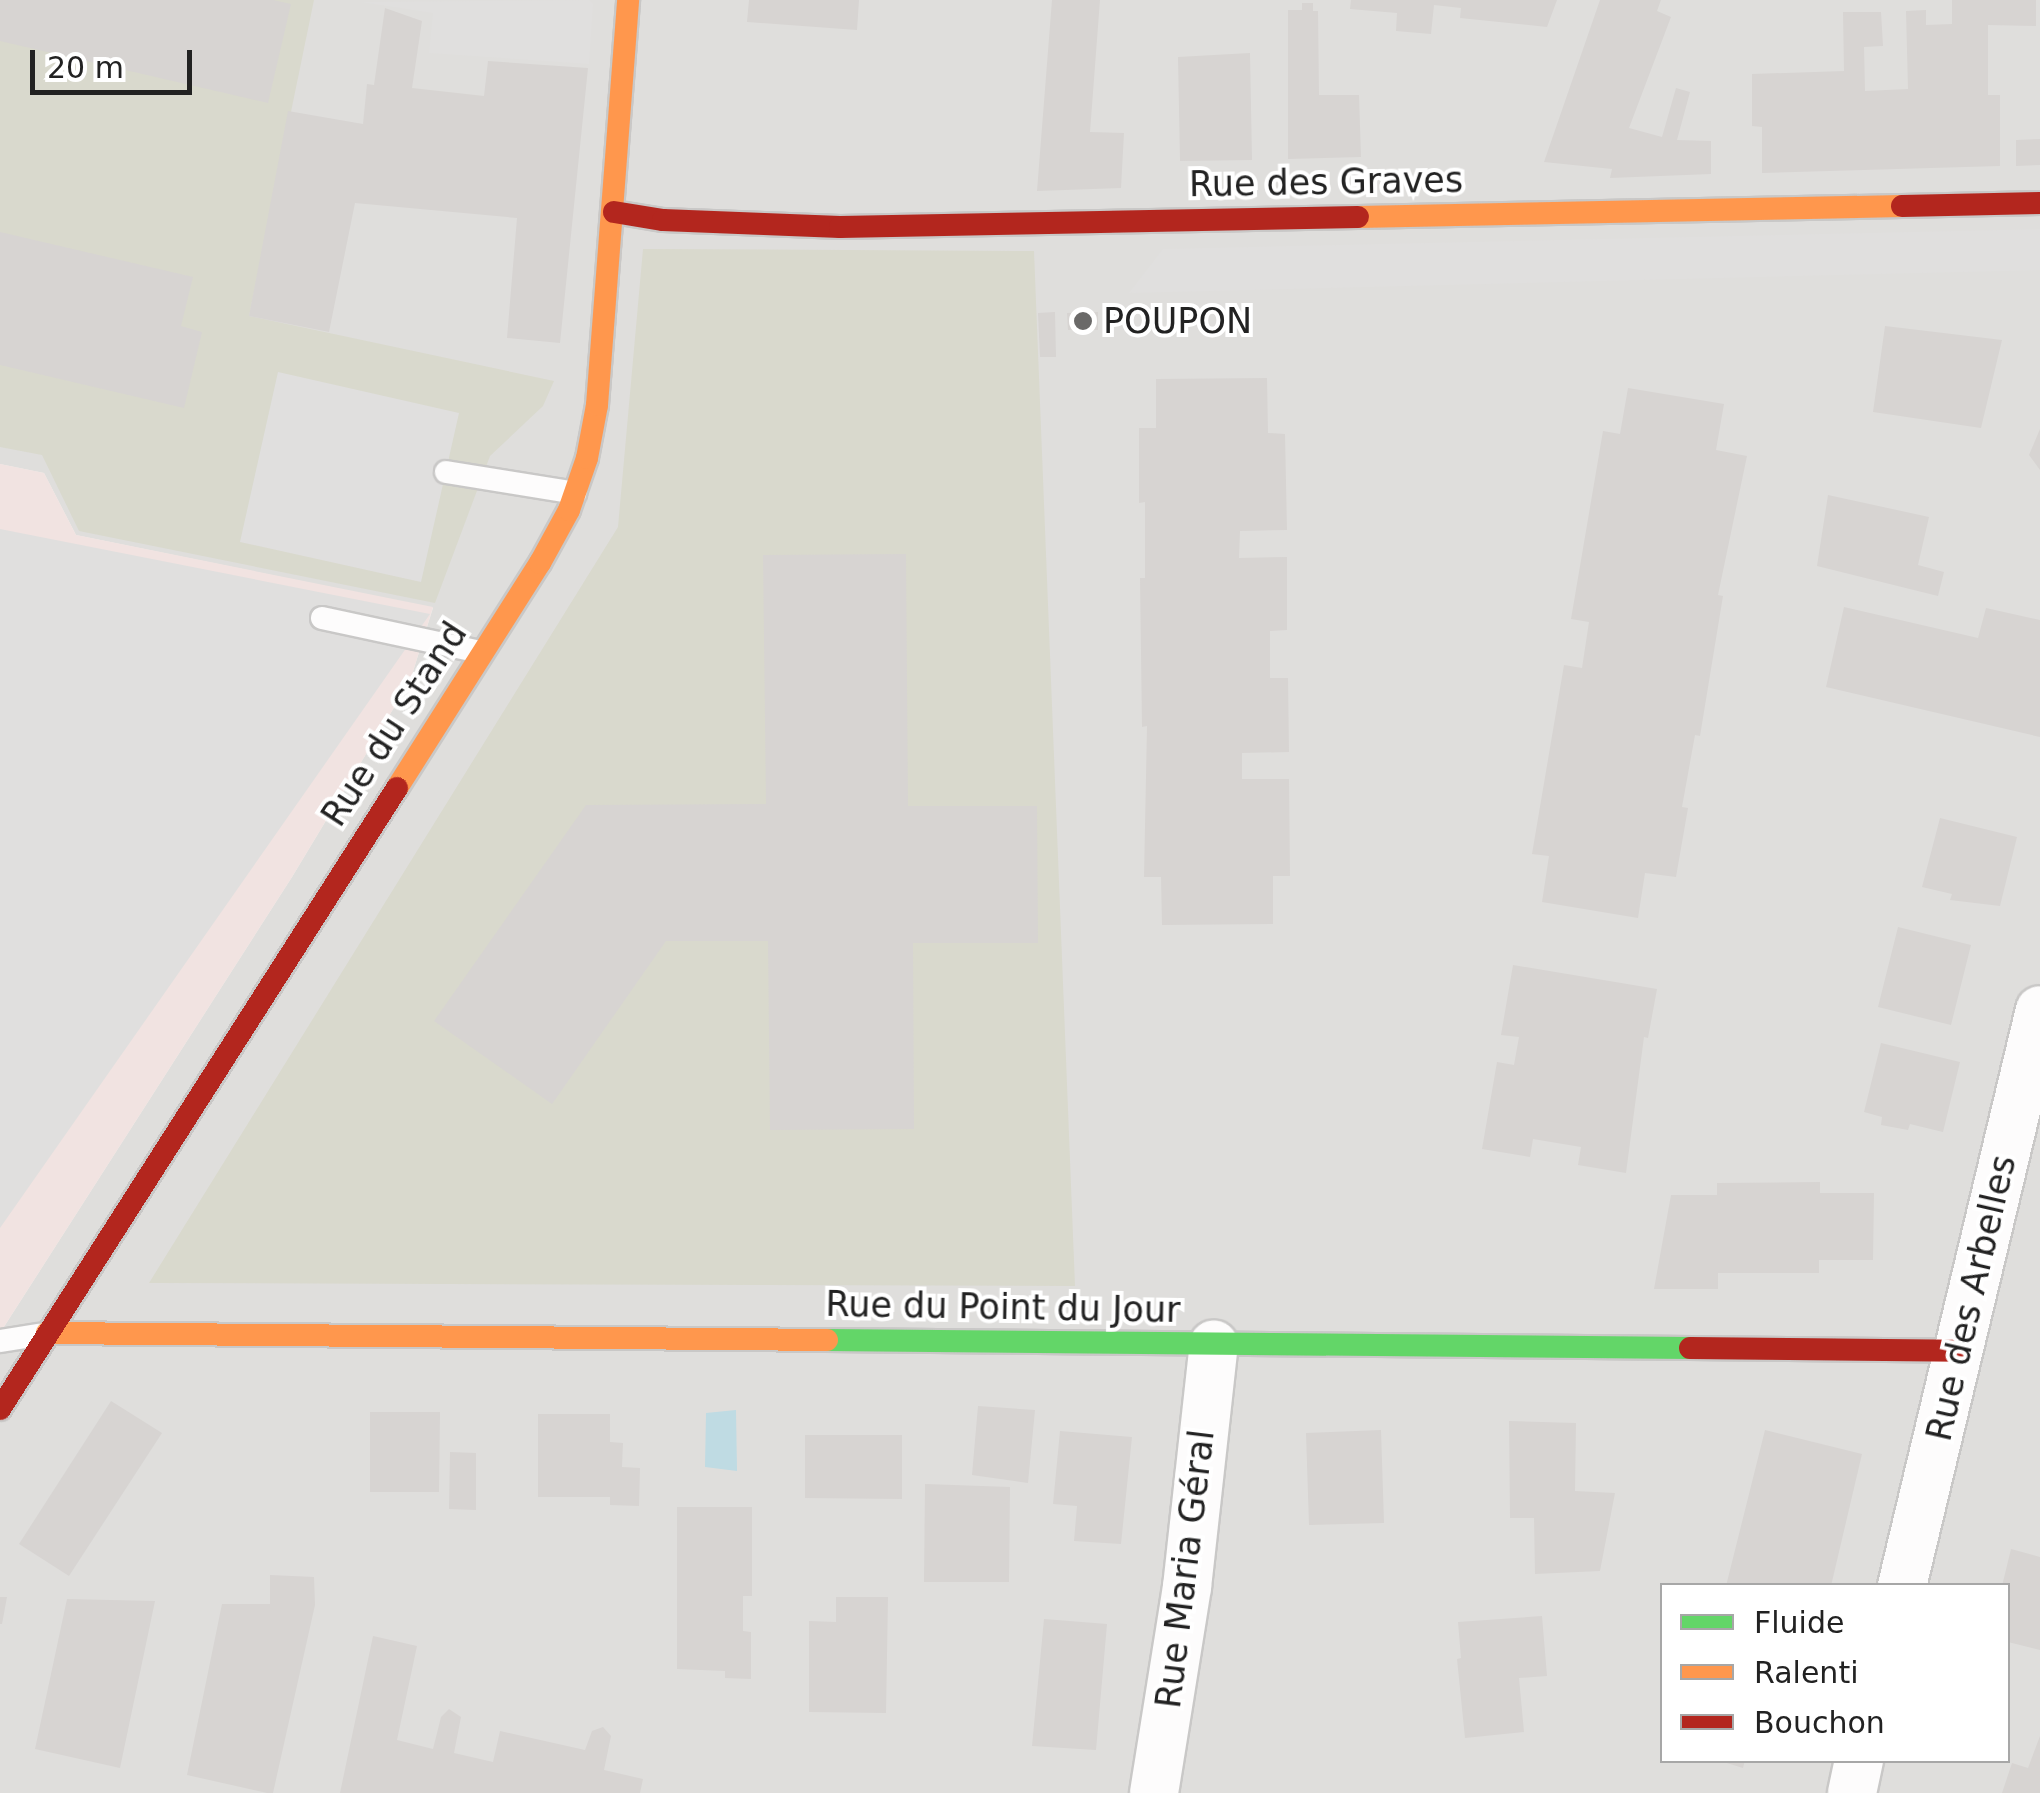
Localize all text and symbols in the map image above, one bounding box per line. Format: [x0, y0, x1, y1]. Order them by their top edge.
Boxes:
scale bar [35, 30, 198, 92]
text: 20 m [47, 50, 124, 85]
street label: Rue des Graves [1189, 159, 1463, 205]
place label: POUPON [1103, 300, 1252, 342]
marker: POUPON [1072, 310, 1094, 332]
street label: Rue du Stand [312, 614, 476, 834]
street label: Rue des Arbelles [1918, 1151, 2024, 1445]
street label: Rue du Point du Jour [825, 1283, 1181, 1331]
street label: Rue Maria Géral [1147, 1427, 1223, 1711]
legend [1660, 1583, 2010, 1763]
text: Fluide [1754, 1605, 1844, 1640]
text: Ralenti [1754, 1655, 1858, 1690]
text: Bouchon [1754, 1705, 1885, 1740]

